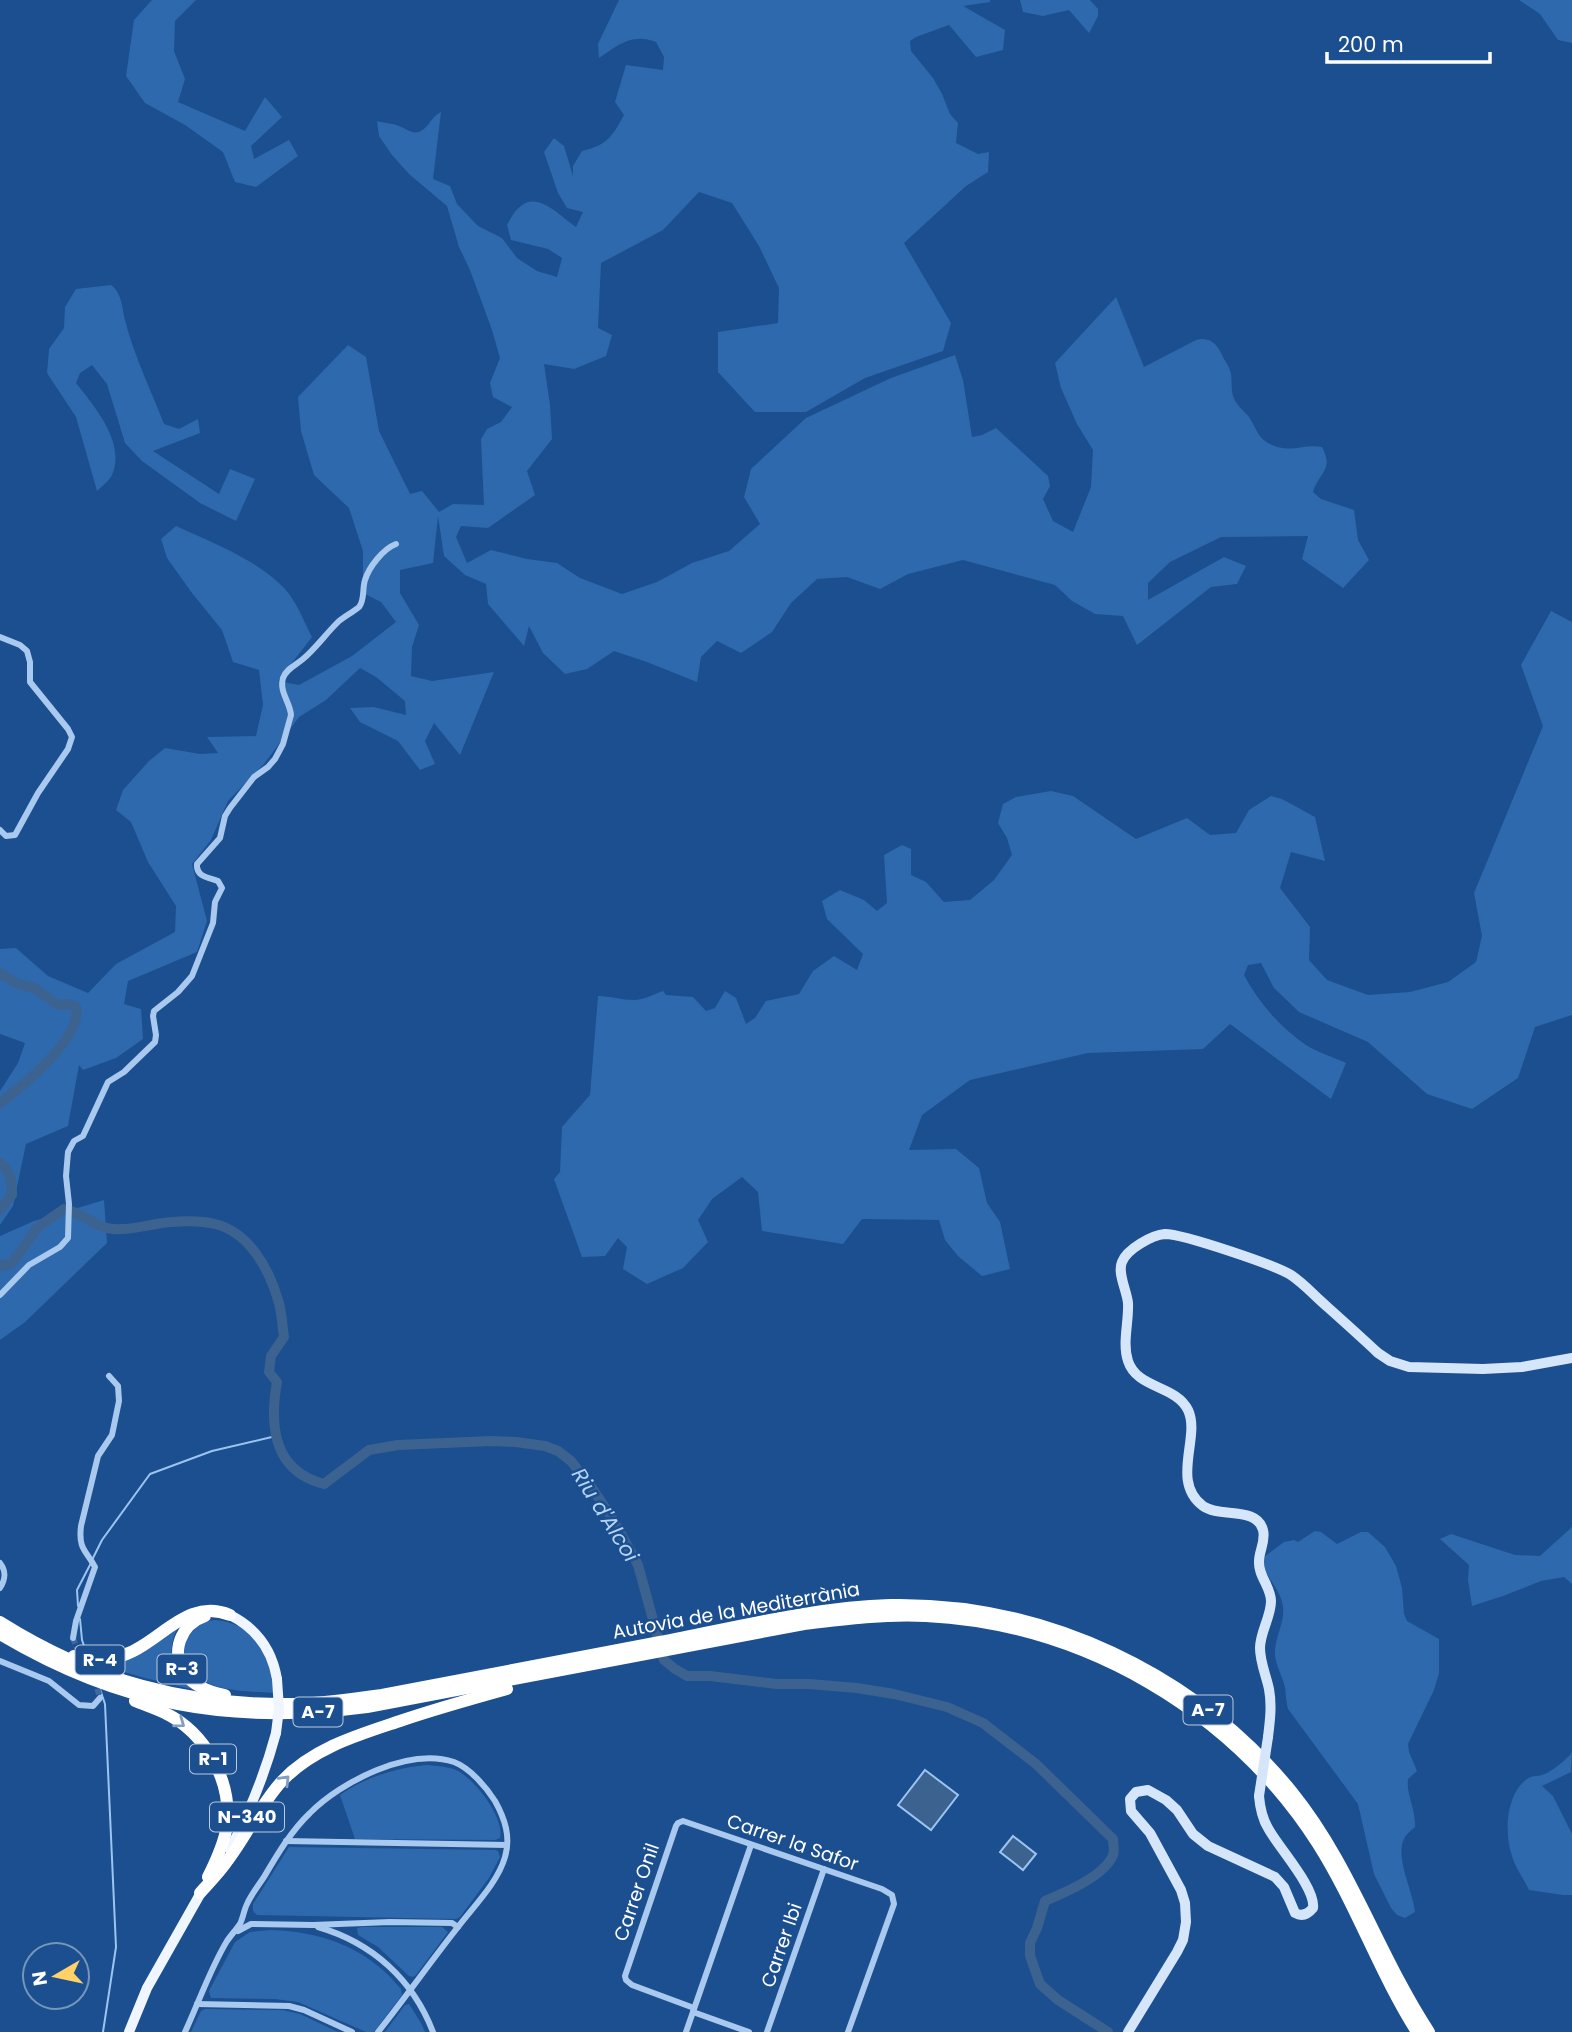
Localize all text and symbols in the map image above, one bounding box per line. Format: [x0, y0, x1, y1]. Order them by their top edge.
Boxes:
scale bar [1327, 21, 1490, 65]
text: 200 m [1338, 30, 1404, 59]
water label: Riu d'Alcoi [565, 1462, 646, 1568]
street label: Autovia de la Mediterrània [610, 1575, 862, 1646]
road number: R-4 [76, 1646, 124, 1674]
road number: R-3 [158, 1654, 206, 1684]
road number: A-7 [1184, 1695, 1232, 1724]
road number: A-7 [294, 1698, 342, 1727]
one-way arrow [172, 1715, 185, 1727]
road number: R-1 [190, 1744, 236, 1774]
one-way arrow [276, 1775, 289, 1788]
road number: N-340 [210, 1802, 284, 1831]
street label: Carrer la Safor [723, 1807, 862, 1878]
street label: Carrer Onil [607, 1840, 666, 1945]
street label: Carrer Ibi [754, 1899, 809, 1991]
north arrow [21, 1941, 91, 2011]
text: N [25, 1969, 54, 1988]

